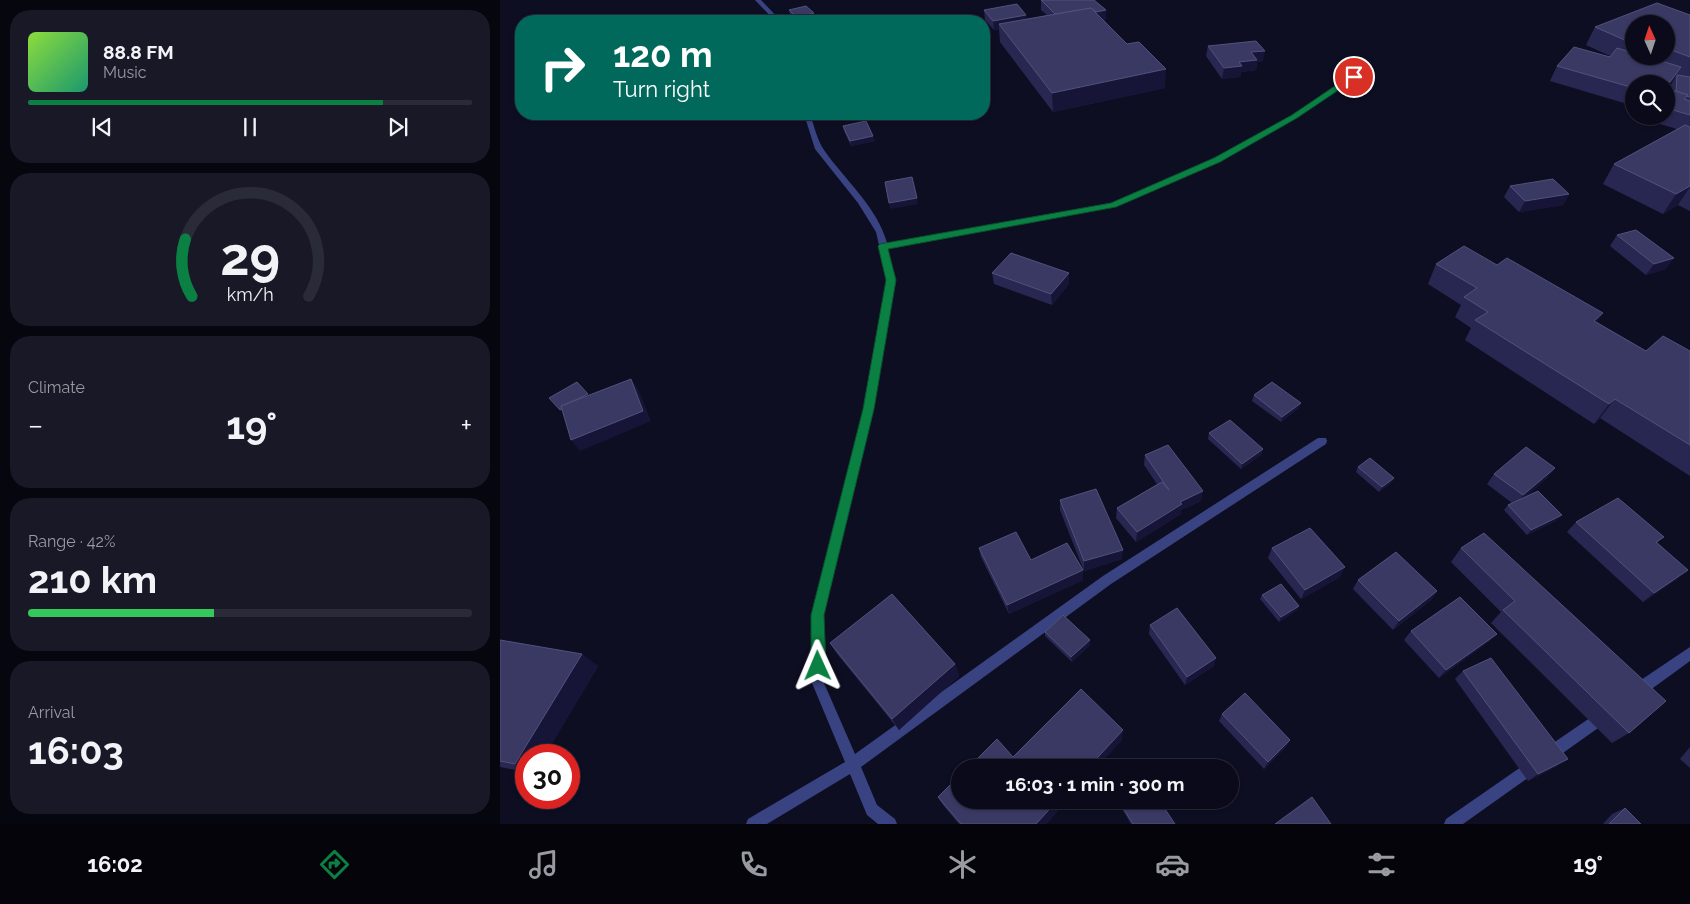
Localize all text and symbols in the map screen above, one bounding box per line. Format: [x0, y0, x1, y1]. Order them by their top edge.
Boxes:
north arrow [1625, 15, 1675, 65]
map controls [1625, 15, 1675, 125]
text: 120 m [613, 34, 713, 75]
icon: right [530, 35, 595, 100]
text: 88.8 FM [103, 41, 174, 63]
pin [1333, 56, 1375, 98]
text: Music [103, 63, 147, 82]
icon: arrive [1340, 63, 1368, 91]
button: search [1625, 75, 1675, 125]
text: Turn right [613, 76, 710, 102]
icon: previous [88, 113, 116, 141]
icon: pause [236, 113, 264, 141]
icon: next [384, 113, 412, 141]
text: 29 [220, 226, 280, 287]
text: km/h [226, 284, 274, 305]
text: Climate [28, 378, 85, 397]
text: 19° [226, 403, 277, 448]
text: − [28, 409, 43, 442]
text: + [460, 409, 472, 442]
text: Range · 42% [28, 532, 115, 551]
text: 210 km [28, 557, 157, 602]
position arrow [791, 639, 843, 691]
text: Arrival [28, 703, 75, 722]
text: 16:03 [28, 728, 124, 773]
speed limit sign: 30 [515, 744, 580, 809]
text: 16:03 · 1 min · 300 m [1006, 773, 1184, 795]
icon: directions [317, 847, 352, 882]
icon: music [526, 847, 561, 882]
icon: phone [736, 847, 771, 882]
icon: climate [945, 847, 980, 882]
icon: car [1155, 847, 1190, 882]
icon: filters [1364, 847, 1399, 882]
text: 16:02 [87, 851, 143, 877]
text: 19° [1573, 851, 1603, 877]

